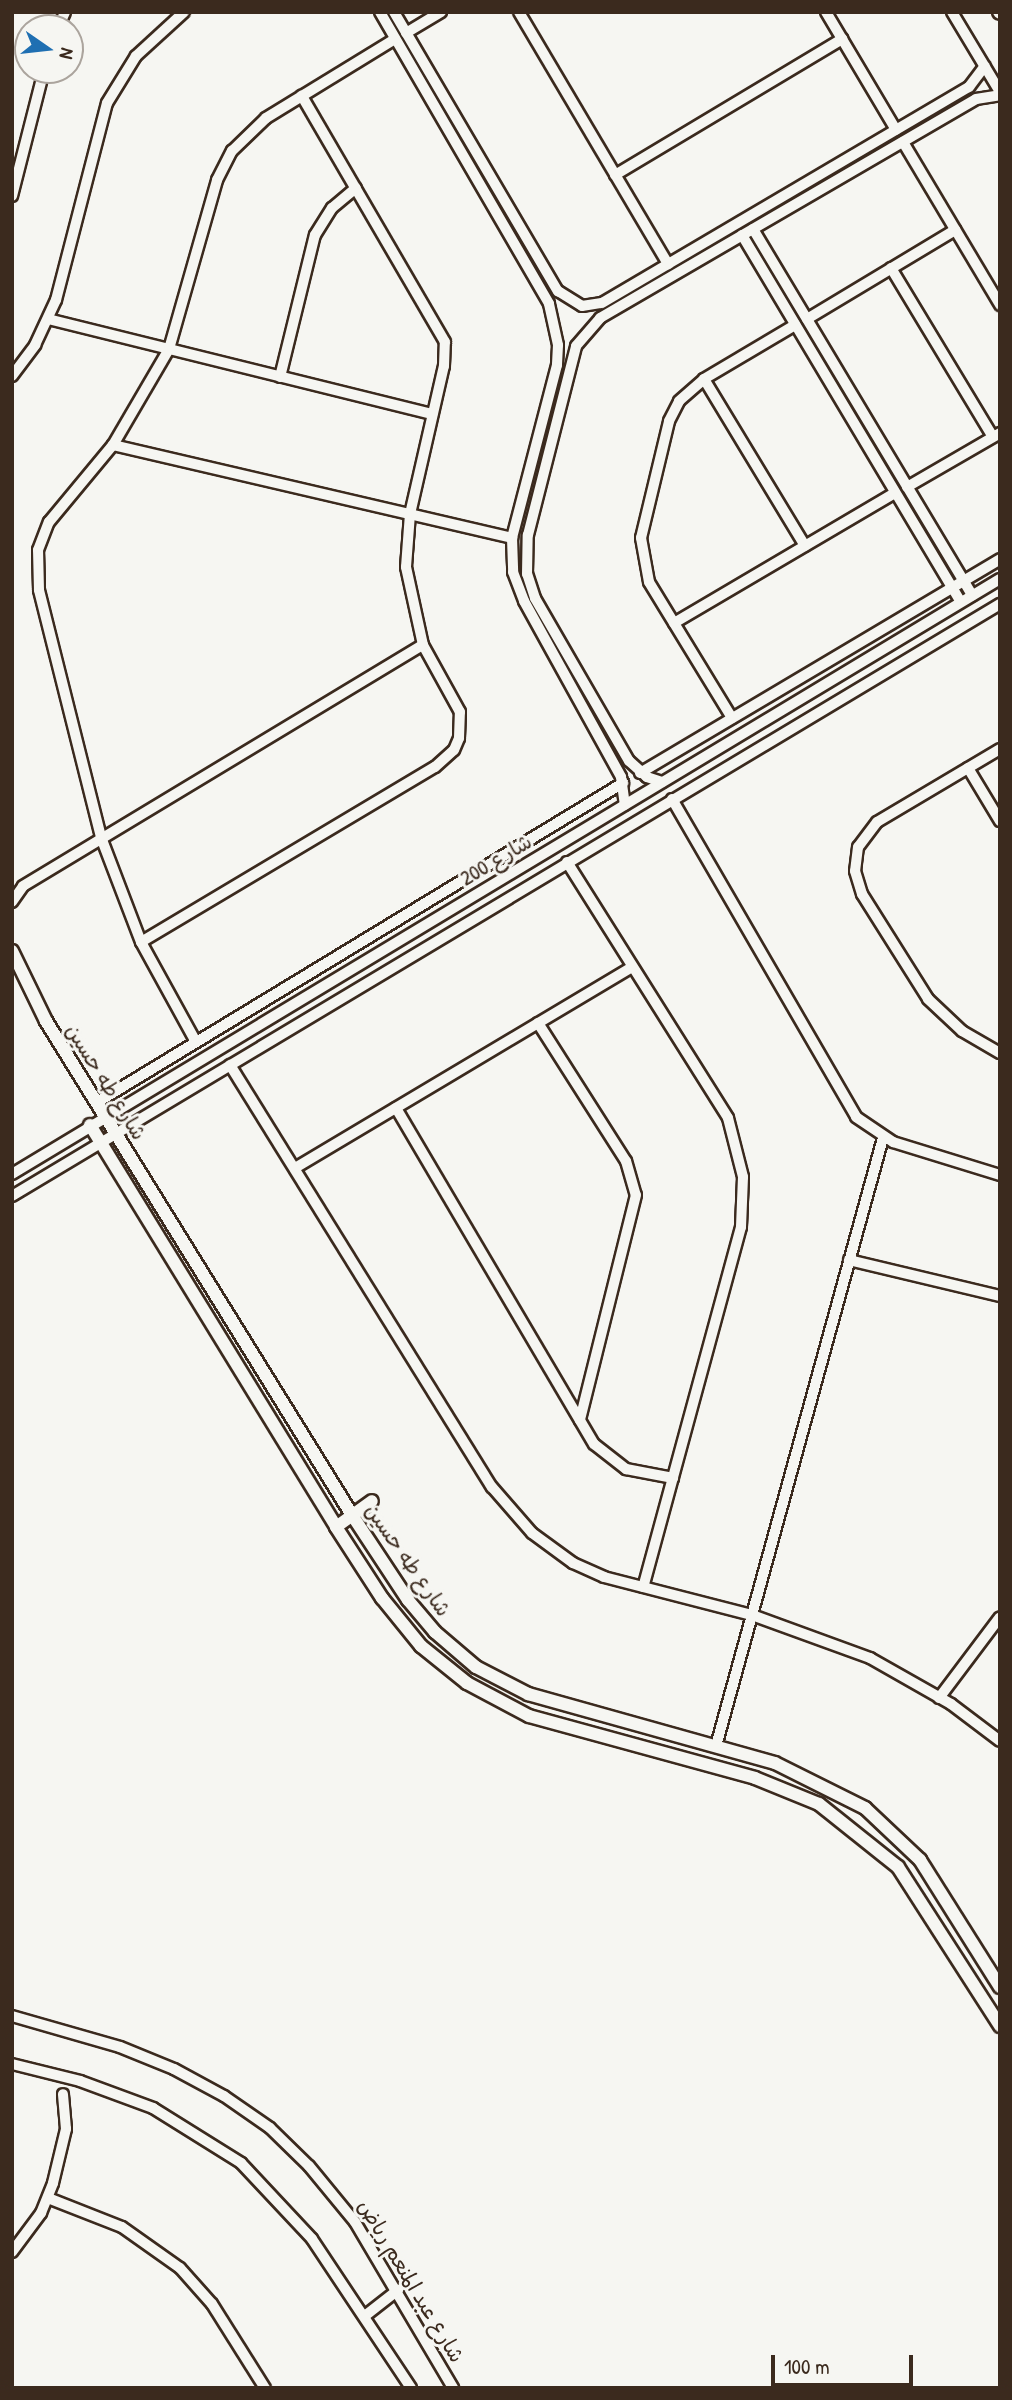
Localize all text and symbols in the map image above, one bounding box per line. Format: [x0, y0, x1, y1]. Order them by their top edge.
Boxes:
north arrow [14, 14, 84, 84]
text: N [54, 46, 81, 62]
street label: شارع 200 [456, 829, 536, 891]
street label: شارع طه حسين [60, 1019, 152, 1145]
street label: شارع طه حسين [360, 1499, 456, 1621]
street label: شارع عبد المنعم رياض [352, 2195, 470, 2367]
scale bar [774, 2340, 916, 2384]
text: 100 m [784, 2352, 830, 2381]

